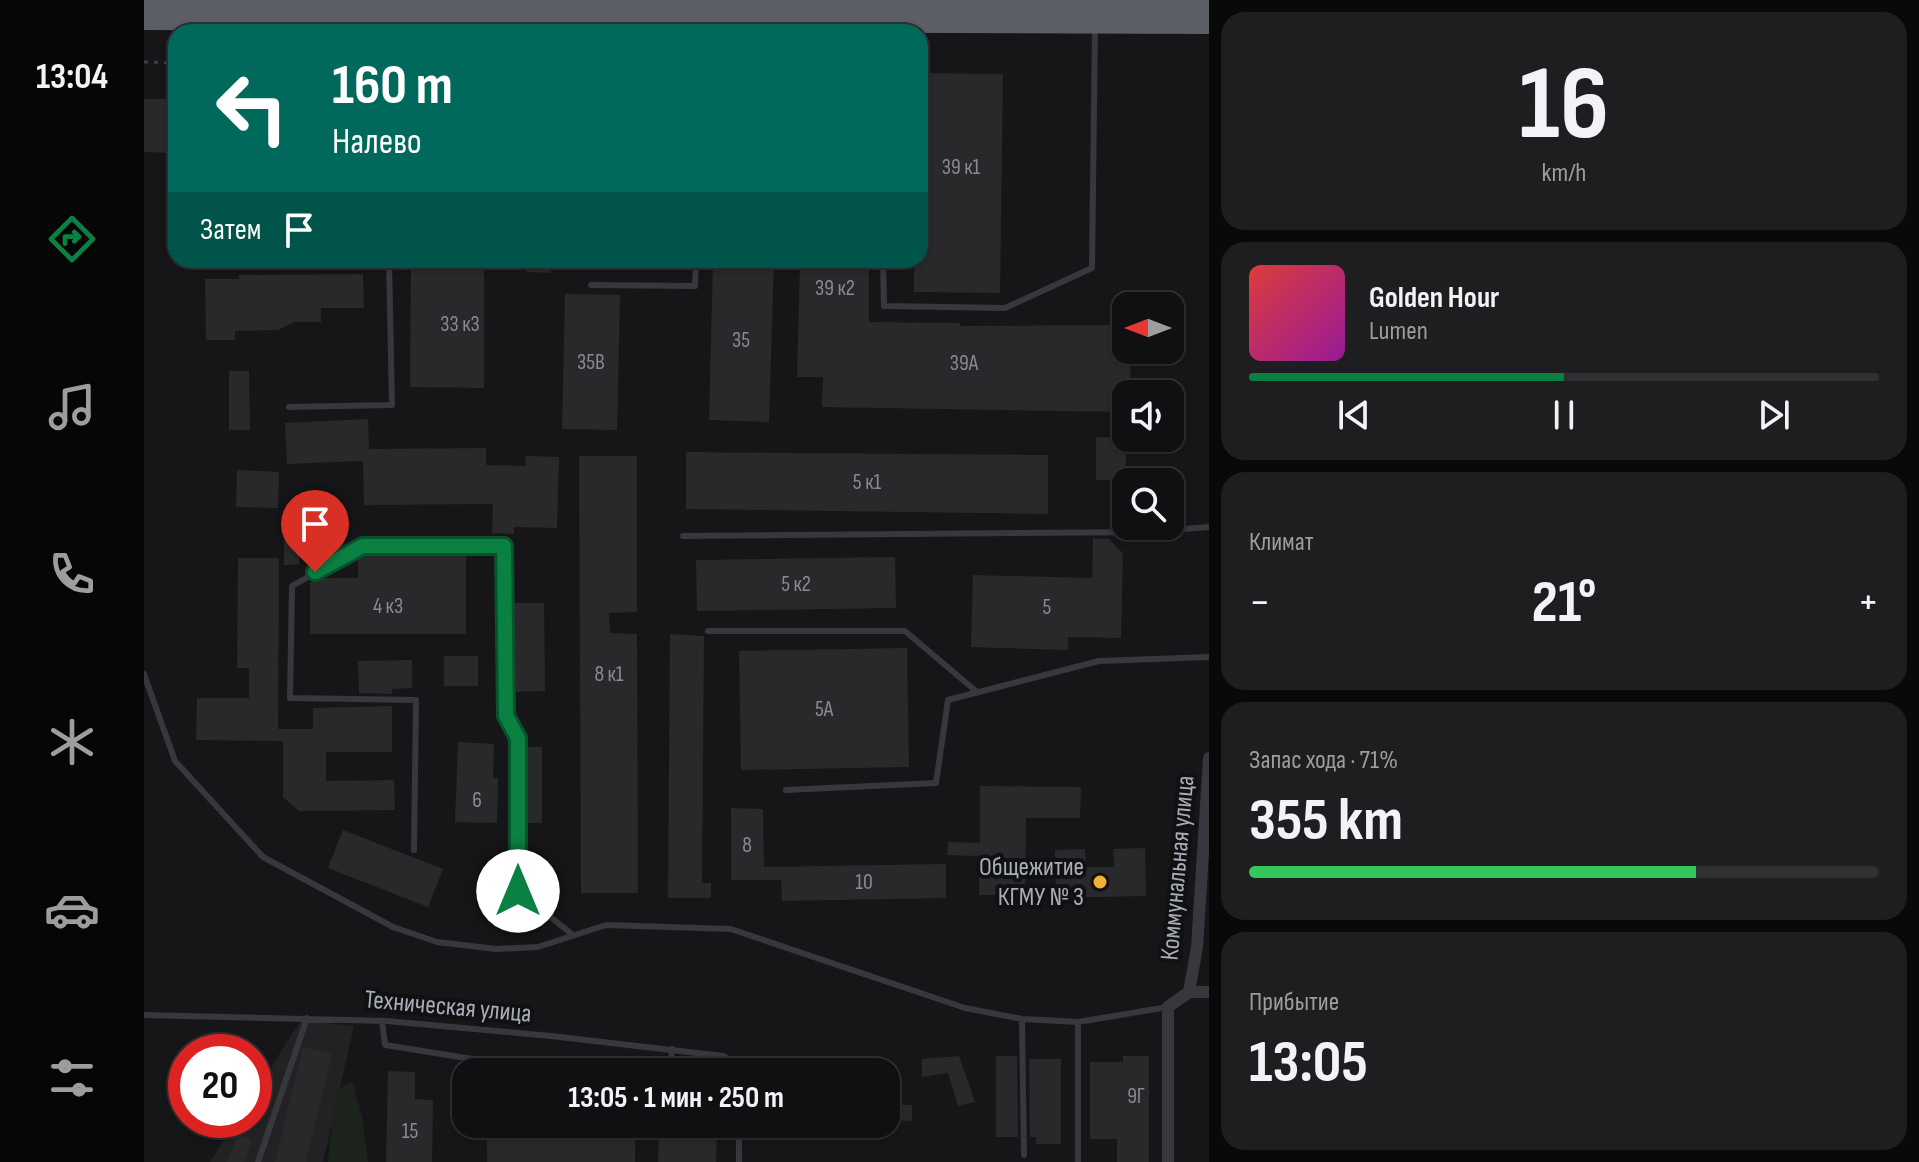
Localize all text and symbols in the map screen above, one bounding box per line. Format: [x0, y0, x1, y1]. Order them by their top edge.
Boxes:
text: 16 [1519, 43, 1609, 168]
text: 160 m [332, 53, 453, 120]
text: 13:04 [36, 56, 108, 99]
icon: left [200, 56, 304, 160]
text: Налево [332, 121, 422, 164]
house number: 39 к1 [942, 154, 981, 181]
text: km/h [1542, 158, 1586, 189]
icon: arrive [277, 208, 321, 252]
icon: directions [44, 211, 100, 267]
text: Затем [200, 212, 261, 248]
house number: 39 к2 [815, 275, 855, 302]
text: Golden Hour [1369, 280, 1499, 316]
north arrow [1112, 292, 1184, 364]
map controls [1112, 292, 1184, 540]
house number: 33 к3 [440, 311, 480, 338]
text: Lumen [1369, 316, 1428, 347]
house number: 35 [732, 327, 750, 354]
house number: 35В [577, 349, 605, 376]
house number: 39А [950, 350, 979, 377]
icon: music [44, 379, 100, 435]
button: sound [1112, 380, 1184, 452]
icon: previous [1332, 393, 1376, 437]
icon: pause [1542, 393, 1586, 437]
icon: next [1752, 393, 1796, 437]
button: search [1112, 468, 1184, 540]
house number: 5 к1 [853, 469, 881, 496]
pin [281, 490, 349, 572]
icon: arrive [293, 502, 337, 546]
text: Климат [1249, 527, 1313, 558]
icon: phone [44, 546, 100, 602]
text: 21° [1531, 567, 1597, 639]
house number: 5 к2 [781, 571, 811, 598]
text: − [1249, 576, 1271, 629]
text: + [1857, 576, 1879, 629]
house number: 4 к3 [373, 593, 403, 620]
house number: 5 [1043, 594, 1052, 621]
house number: 8 к1 [594, 661, 624, 688]
house number: 5А [815, 696, 834, 723]
icon: climate [44, 714, 100, 770]
text: Запас хода · 71% [1249, 745, 1398, 776]
street label: Коммунальная улица [1154, 774, 1202, 962]
text: 355 km [1249, 785, 1403, 857]
house number: 6 [472, 787, 482, 814]
house number: 8 [742, 832, 752, 859]
position arrow [476, 849, 560, 933]
place label: Общежитие КГМУ № 3 [979, 852, 1084, 913]
house number: 10 [855, 869, 873, 896]
marker: Общежитие КГМУ № 3 [1091, 873, 1109, 891]
icon: car [44, 882, 100, 938]
street label: Техническая улица [363, 984, 533, 1030]
text: Прибытие [1249, 987, 1339, 1018]
text: 13:05 [1249, 1027, 1368, 1099]
speed limit sign: 20 [168, 1034, 272, 1138]
icon: filters [44, 1050, 100, 1106]
text: 13:05 · 1 мин · 250 m [568, 1080, 784, 1116]
house number: 9Г [1127, 1083, 1145, 1110]
house number: 15 [402, 1118, 418, 1145]

